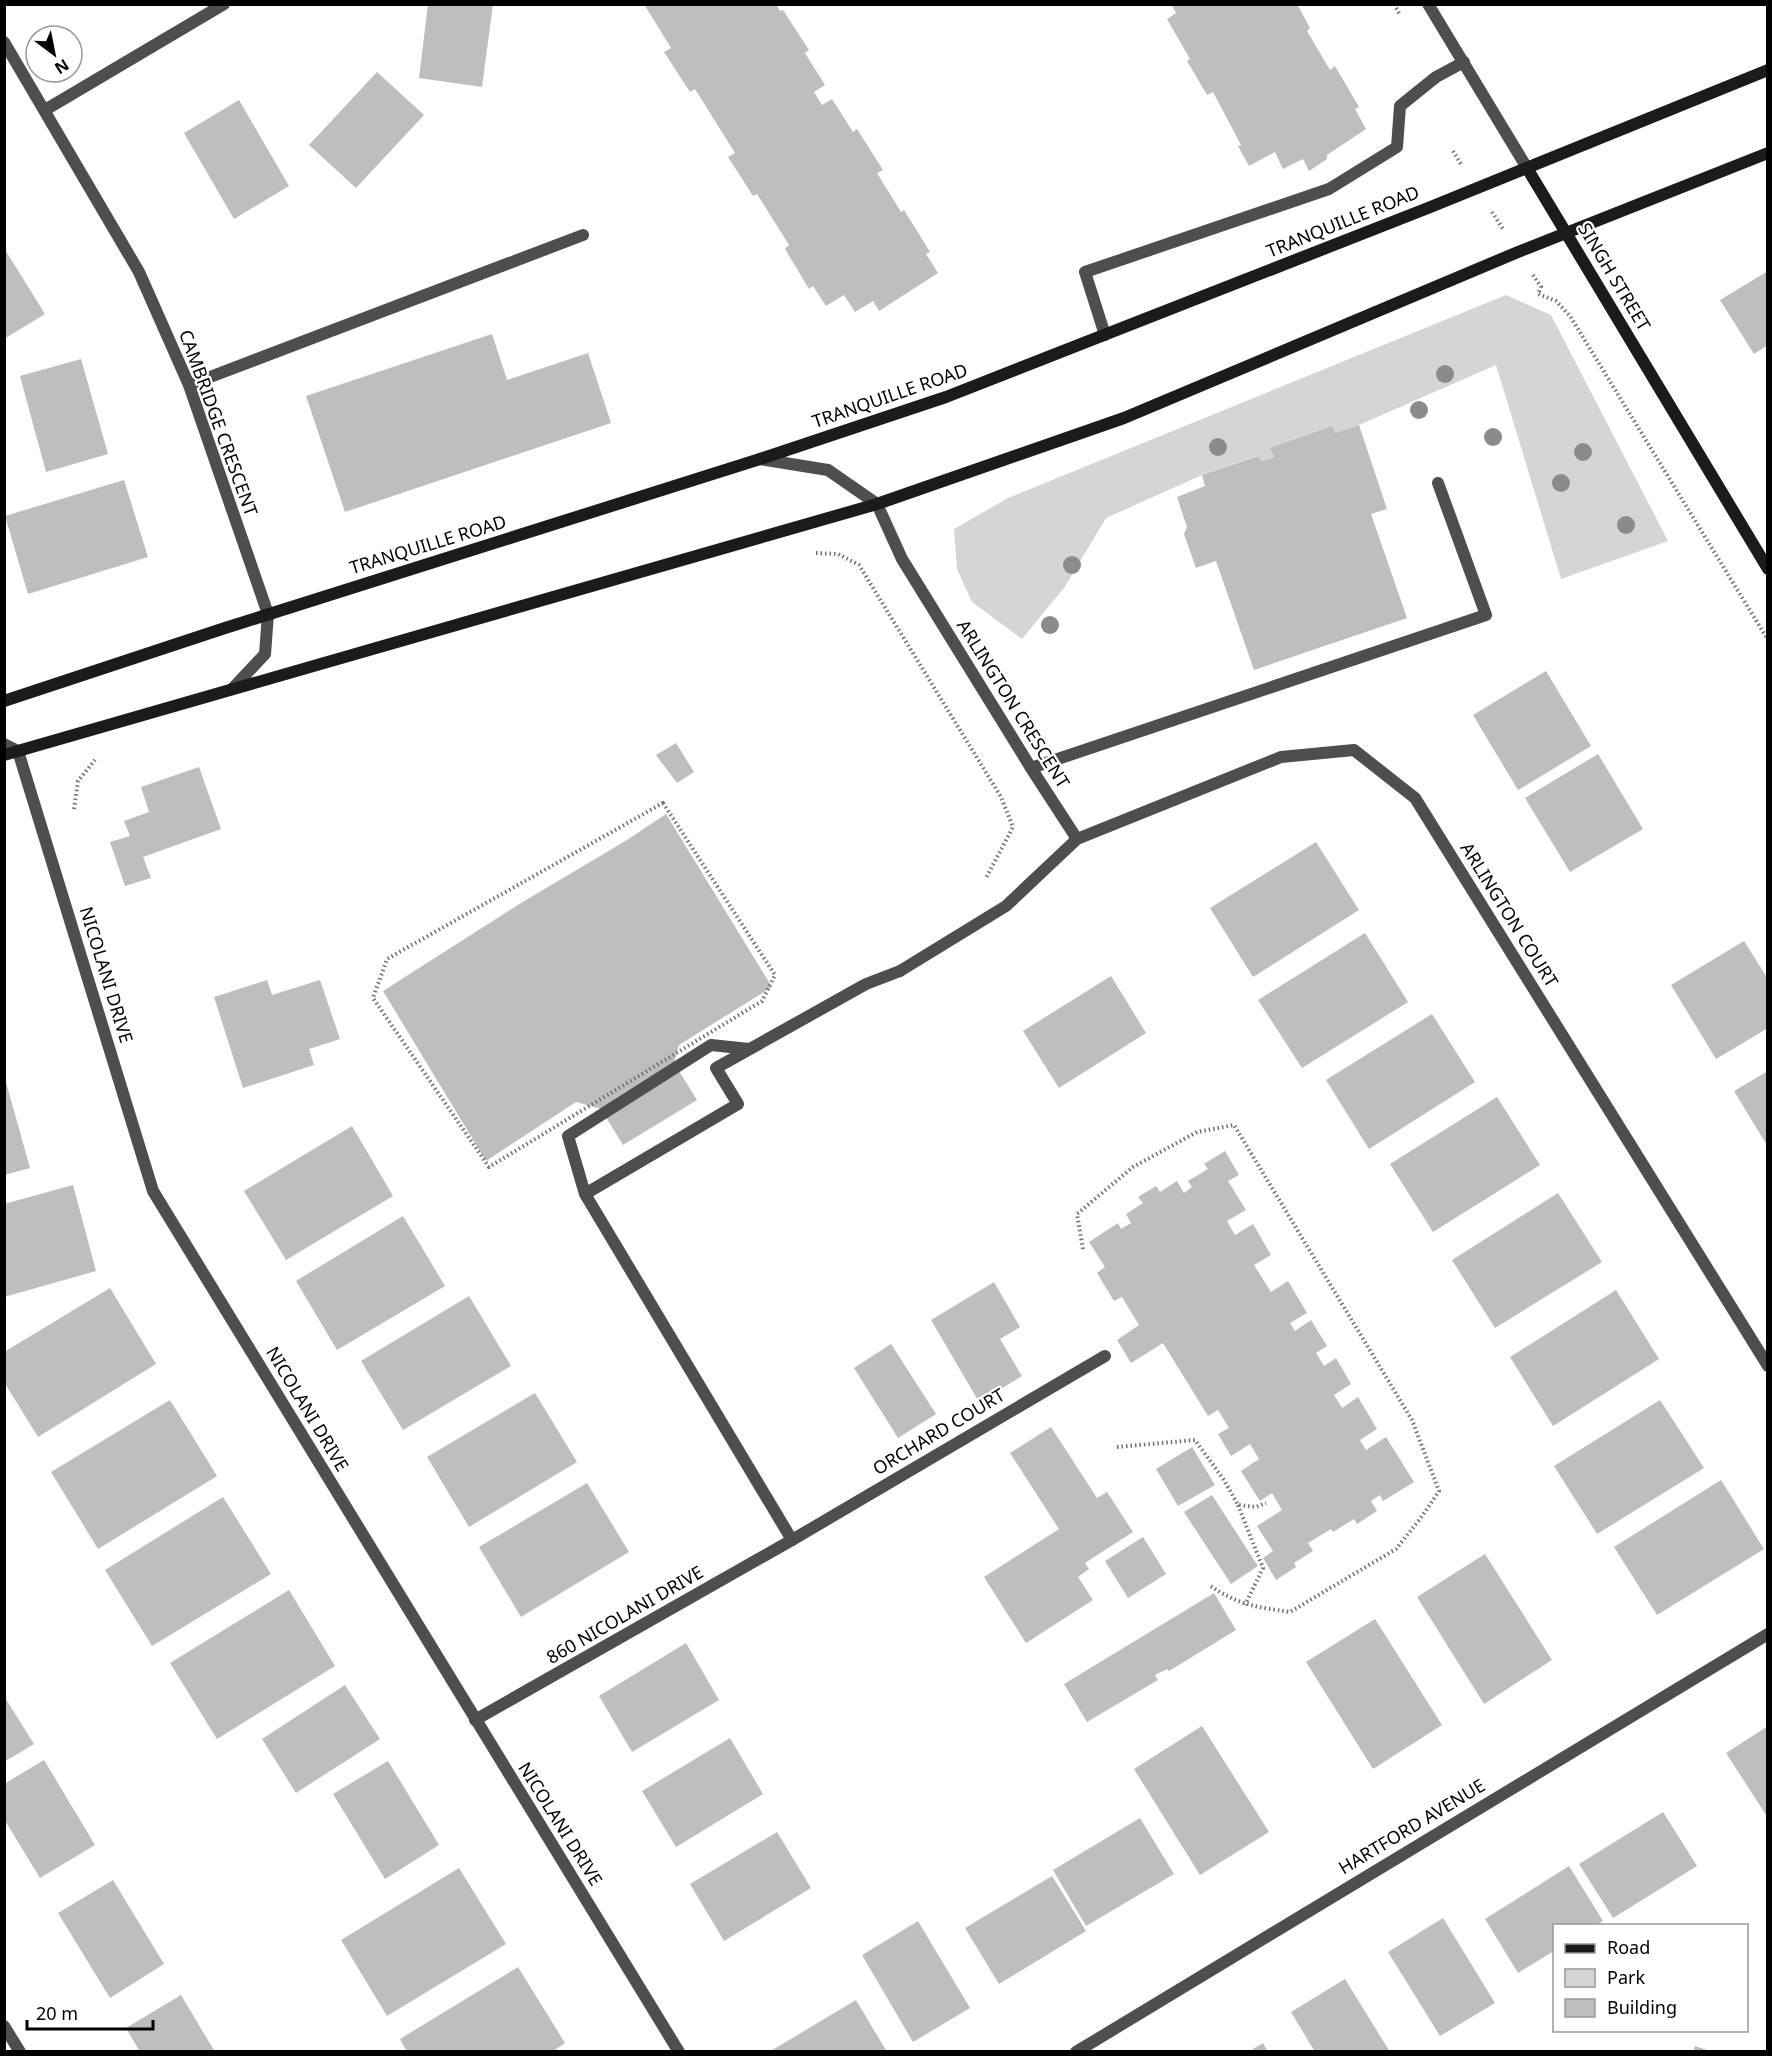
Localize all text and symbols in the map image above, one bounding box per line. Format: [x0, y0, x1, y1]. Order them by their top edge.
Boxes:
north arrow [24, 24, 84, 84]
text: N [51, 54, 73, 79]
street label: TRANQUILLE ROAD [1263, 179, 1423, 263]
street label: SINGH STREET [1573, 218, 1657, 335]
street label: CAMBRIDGE CRESCENT [174, 326, 264, 519]
street label: TRANQUILLE ROAD [809, 357, 971, 433]
street label: TRANQUILLE ROAD [346, 509, 509, 579]
street label: ARLINGTON CRESCENT [952, 615, 1076, 792]
street label: ARLINGTON COURT [1456, 837, 1564, 991]
street label: NICOLANI DRIVE [75, 904, 139, 1046]
street label: NICOLANI DRIVE [261, 1342, 355, 1475]
street label: ORCHARD COURT [868, 1382, 1009, 1480]
street label: 860 NICOLANI DRIVE [542, 1559, 707, 1669]
street label: NICOLANI DRIVE [513, 1757, 609, 1890]
street label: HARTFORD AVENUE [1334, 1773, 1489, 1879]
legend [1553, 1924, 1748, 2032]
text: Road [1607, 1935, 1650, 1959]
text: Park [1607, 1965, 1645, 1989]
scale bar [27, 1993, 153, 2031]
text: Building [1607, 1995, 1677, 2019]
text: 20 m [36, 2001, 78, 2025]

